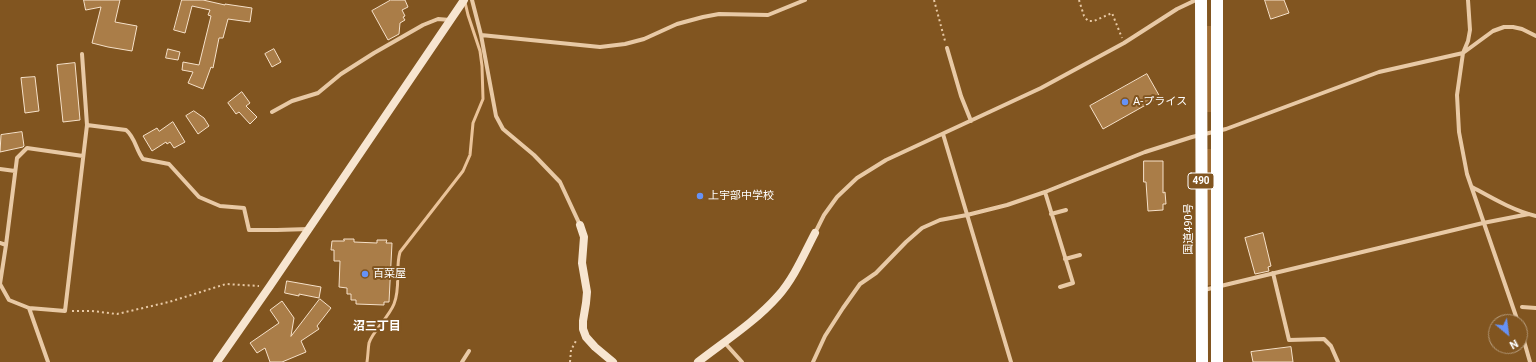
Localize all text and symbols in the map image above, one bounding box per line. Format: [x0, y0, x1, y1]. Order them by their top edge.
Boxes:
place label: A-プライス [1133, 95, 1187, 109]
marker: A-プライス [1120, 97, 1130, 107]
road number: 490 [1188, 173, 1214, 189]
place label: 上宇部中学校 [708, 189, 774, 203]
marker: 上宇部中学校 [695, 191, 705, 201]
street label: 国道490号 [1182, 203, 1196, 255]
place label: 百菜屋 [373, 267, 406, 281]
marker: 百菜屋 [360, 269, 370, 279]
north arrow [1488, 314, 1528, 354]
district label: 沼三丁目 [353, 320, 401, 334]
text: N [1507, 336, 1520, 352]

